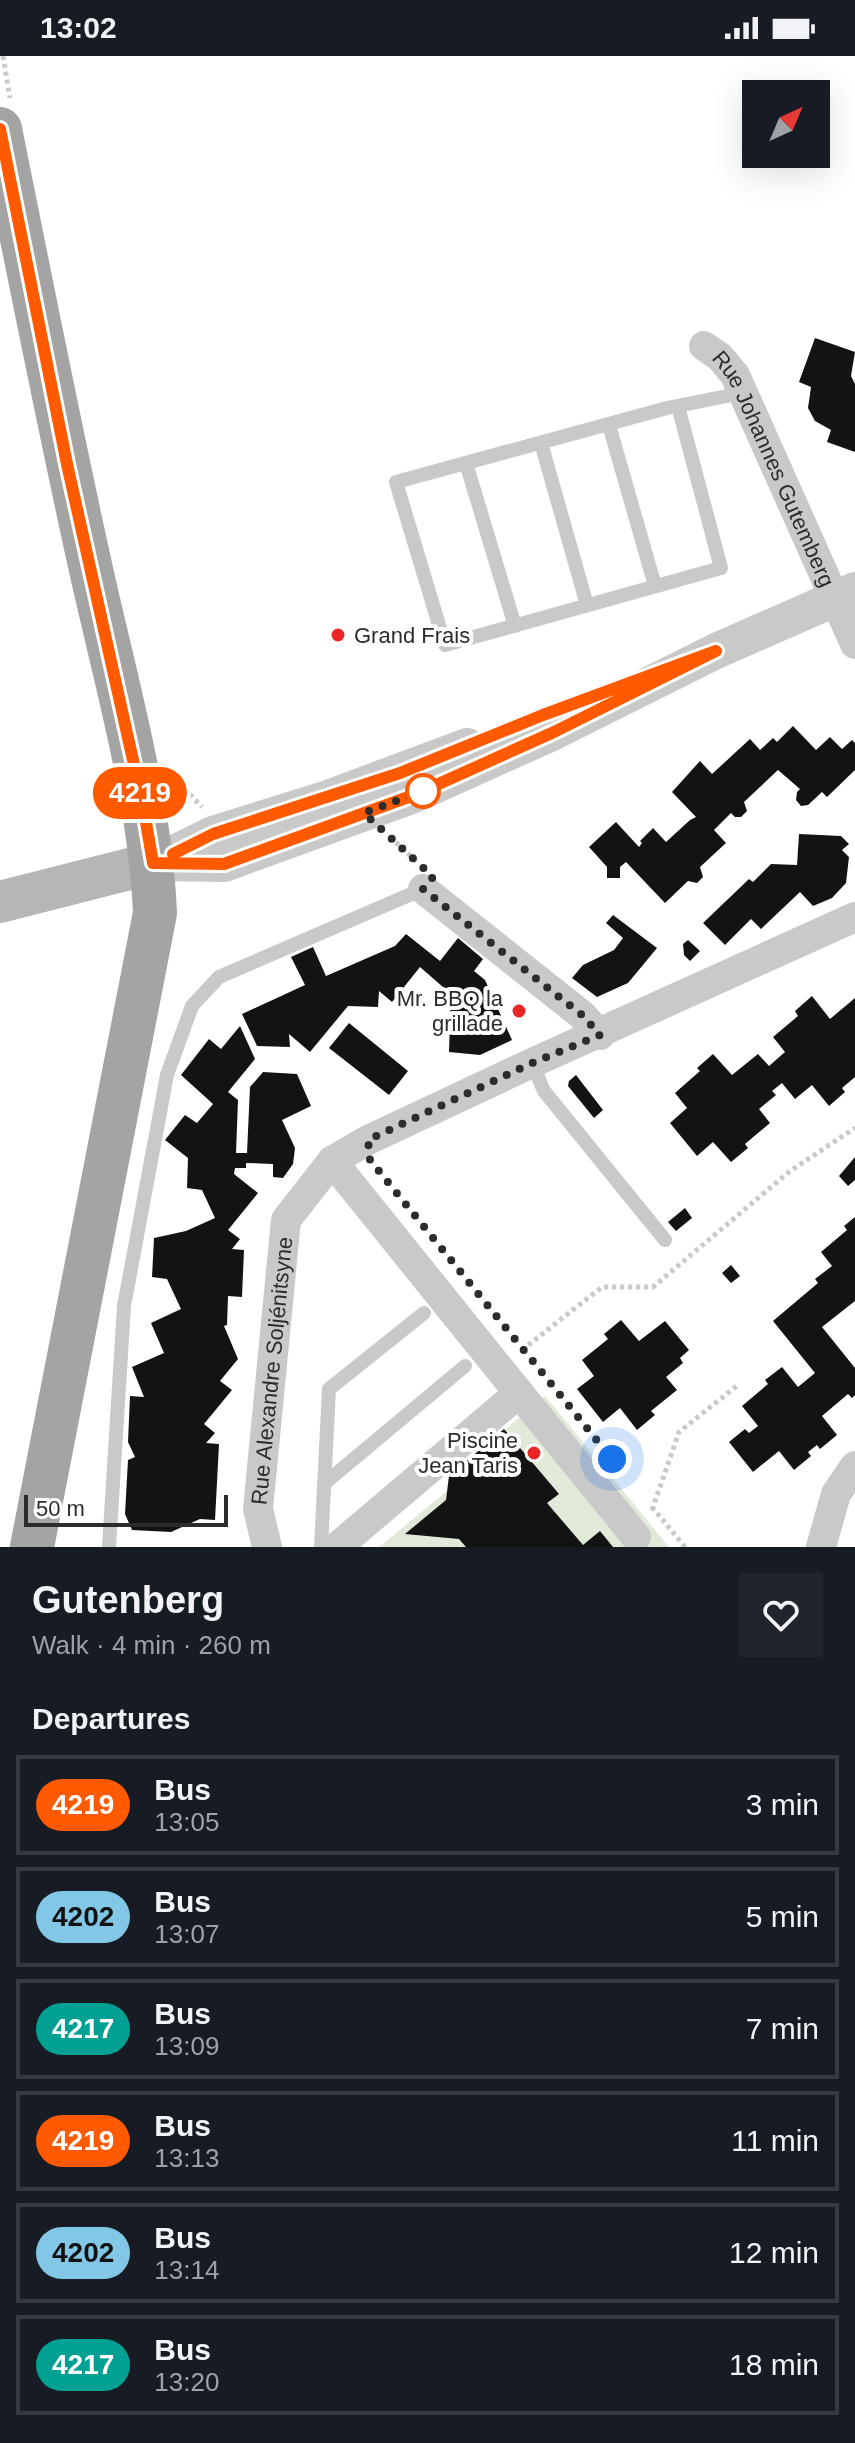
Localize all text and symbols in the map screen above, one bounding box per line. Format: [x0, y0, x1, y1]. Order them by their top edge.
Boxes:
text: 13:02 [40, 11, 117, 44]
north arrow [742, 80, 830, 168]
map controls [742, 80, 830, 168]
street label: Rue Johannes Gutemberg [707, 345, 840, 590]
place label: Grand Frais [354, 623, 470, 648]
marker: Grand Frais [329, 626, 347, 644]
line badge: 4219 [84, 767, 196, 819]
unlabelled marker [406, 774, 440, 808]
text: 4219 [109, 777, 171, 808]
place label: Mr. BBQ la grillade [397, 986, 504, 1036]
marker: Mr. BBQ la grillade [510, 1002, 528, 1020]
street label: Rue Alexandre Soljénitsyne [246, 1235, 297, 1506]
place label: Piscine Jean Taris [418, 1428, 518, 1478]
your location [592, 1439, 632, 1479]
marker: Piscine Jean Taris [525, 1444, 543, 1462]
scale bar [24, 1491, 228, 1527]
text: 50 m [36, 1496, 85, 1521]
button: heart [739, 1573, 823, 1657]
text: Gutenberg [32, 1579, 224, 1621]
text: Walk · 4 min · 260 m [32, 1630, 271, 1660]
text: Departures [32, 1702, 190, 1735]
text: Bus [154, 1773, 211, 1806]
text: 3 min [746, 1788, 819, 1821]
text: 4219 [52, 1789, 114, 1820]
text: 13:05 [154, 1807, 219, 1837]
text: Bus [154, 1885, 211, 1918]
text: 5 min [746, 1900, 819, 1933]
text: 4202 [52, 1901, 114, 1932]
text: 13:07 [154, 1919, 219, 1949]
text: Bus [154, 1997, 211, 2030]
text: 7 min [746, 2012, 819, 2045]
text: 4217 [52, 2013, 114, 2044]
text: 13:09 [154, 2031, 219, 2061]
text: Bus [154, 2109, 211, 2142]
text: 11 min [731, 2124, 819, 2157]
text: 4219 [52, 2125, 114, 2156]
text: 13:13 [154, 2143, 219, 2173]
text: Bus [154, 2221, 211, 2254]
text: 12 min [729, 2236, 819, 2269]
text: 4202 [52, 2237, 114, 2268]
text: 13:14 [154, 2255, 219, 2285]
text: Bus [154, 2333, 211, 2366]
text: 18 min [729, 2348, 819, 2381]
text: 4217 [52, 2349, 114, 2380]
text: 13:20 [154, 2367, 219, 2397]

